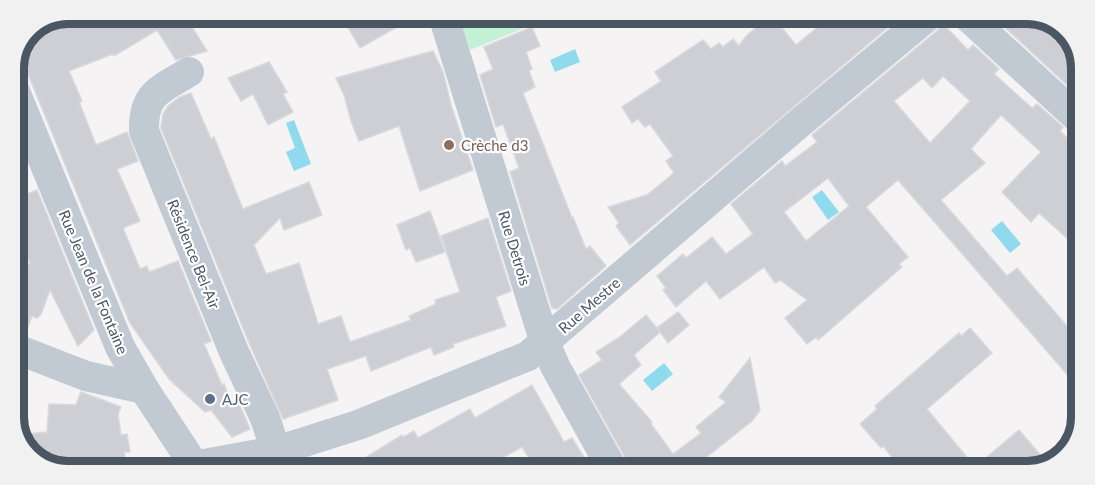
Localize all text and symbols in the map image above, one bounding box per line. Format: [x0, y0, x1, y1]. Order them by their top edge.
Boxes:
place label: Crèche d3 [461, 136, 528, 154]
marker: Crèche d3 [442, 138, 456, 152]
street label: Résidence Bel-Air [164, 197, 224, 312]
street label: Rue Jean de la Fontaine [55, 207, 133, 357]
street label: Rue Detrois [495, 208, 535, 288]
street label: Rue Mestre [554, 273, 624, 337]
place label: AJC [222, 390, 249, 408]
marker: AJC [203, 392, 217, 406]

